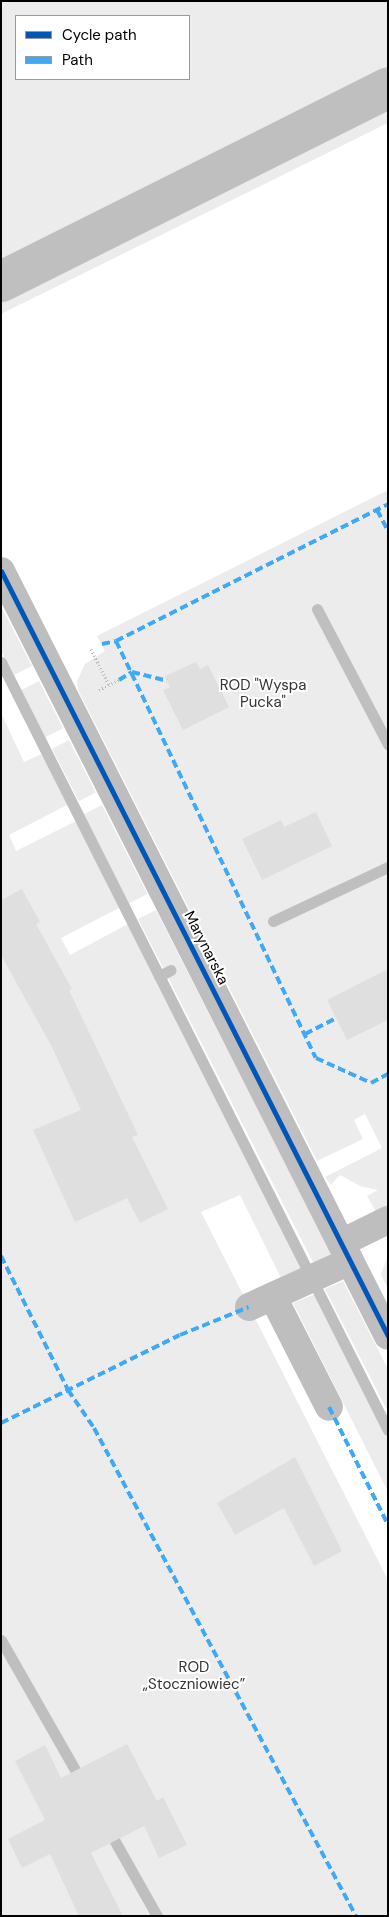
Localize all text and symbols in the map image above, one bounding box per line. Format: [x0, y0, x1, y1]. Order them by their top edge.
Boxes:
legend [15, 15, 190, 80]
text: Cycle path [62, 25, 137, 45]
text: Path [62, 50, 93, 70]
park label: ROD "Wyspa Pucka" [220, 676, 306, 711]
street label: Marynarska [180, 908, 232, 988]
park label: ROD „Stoczniowiec” [143, 1658, 245, 1693]

